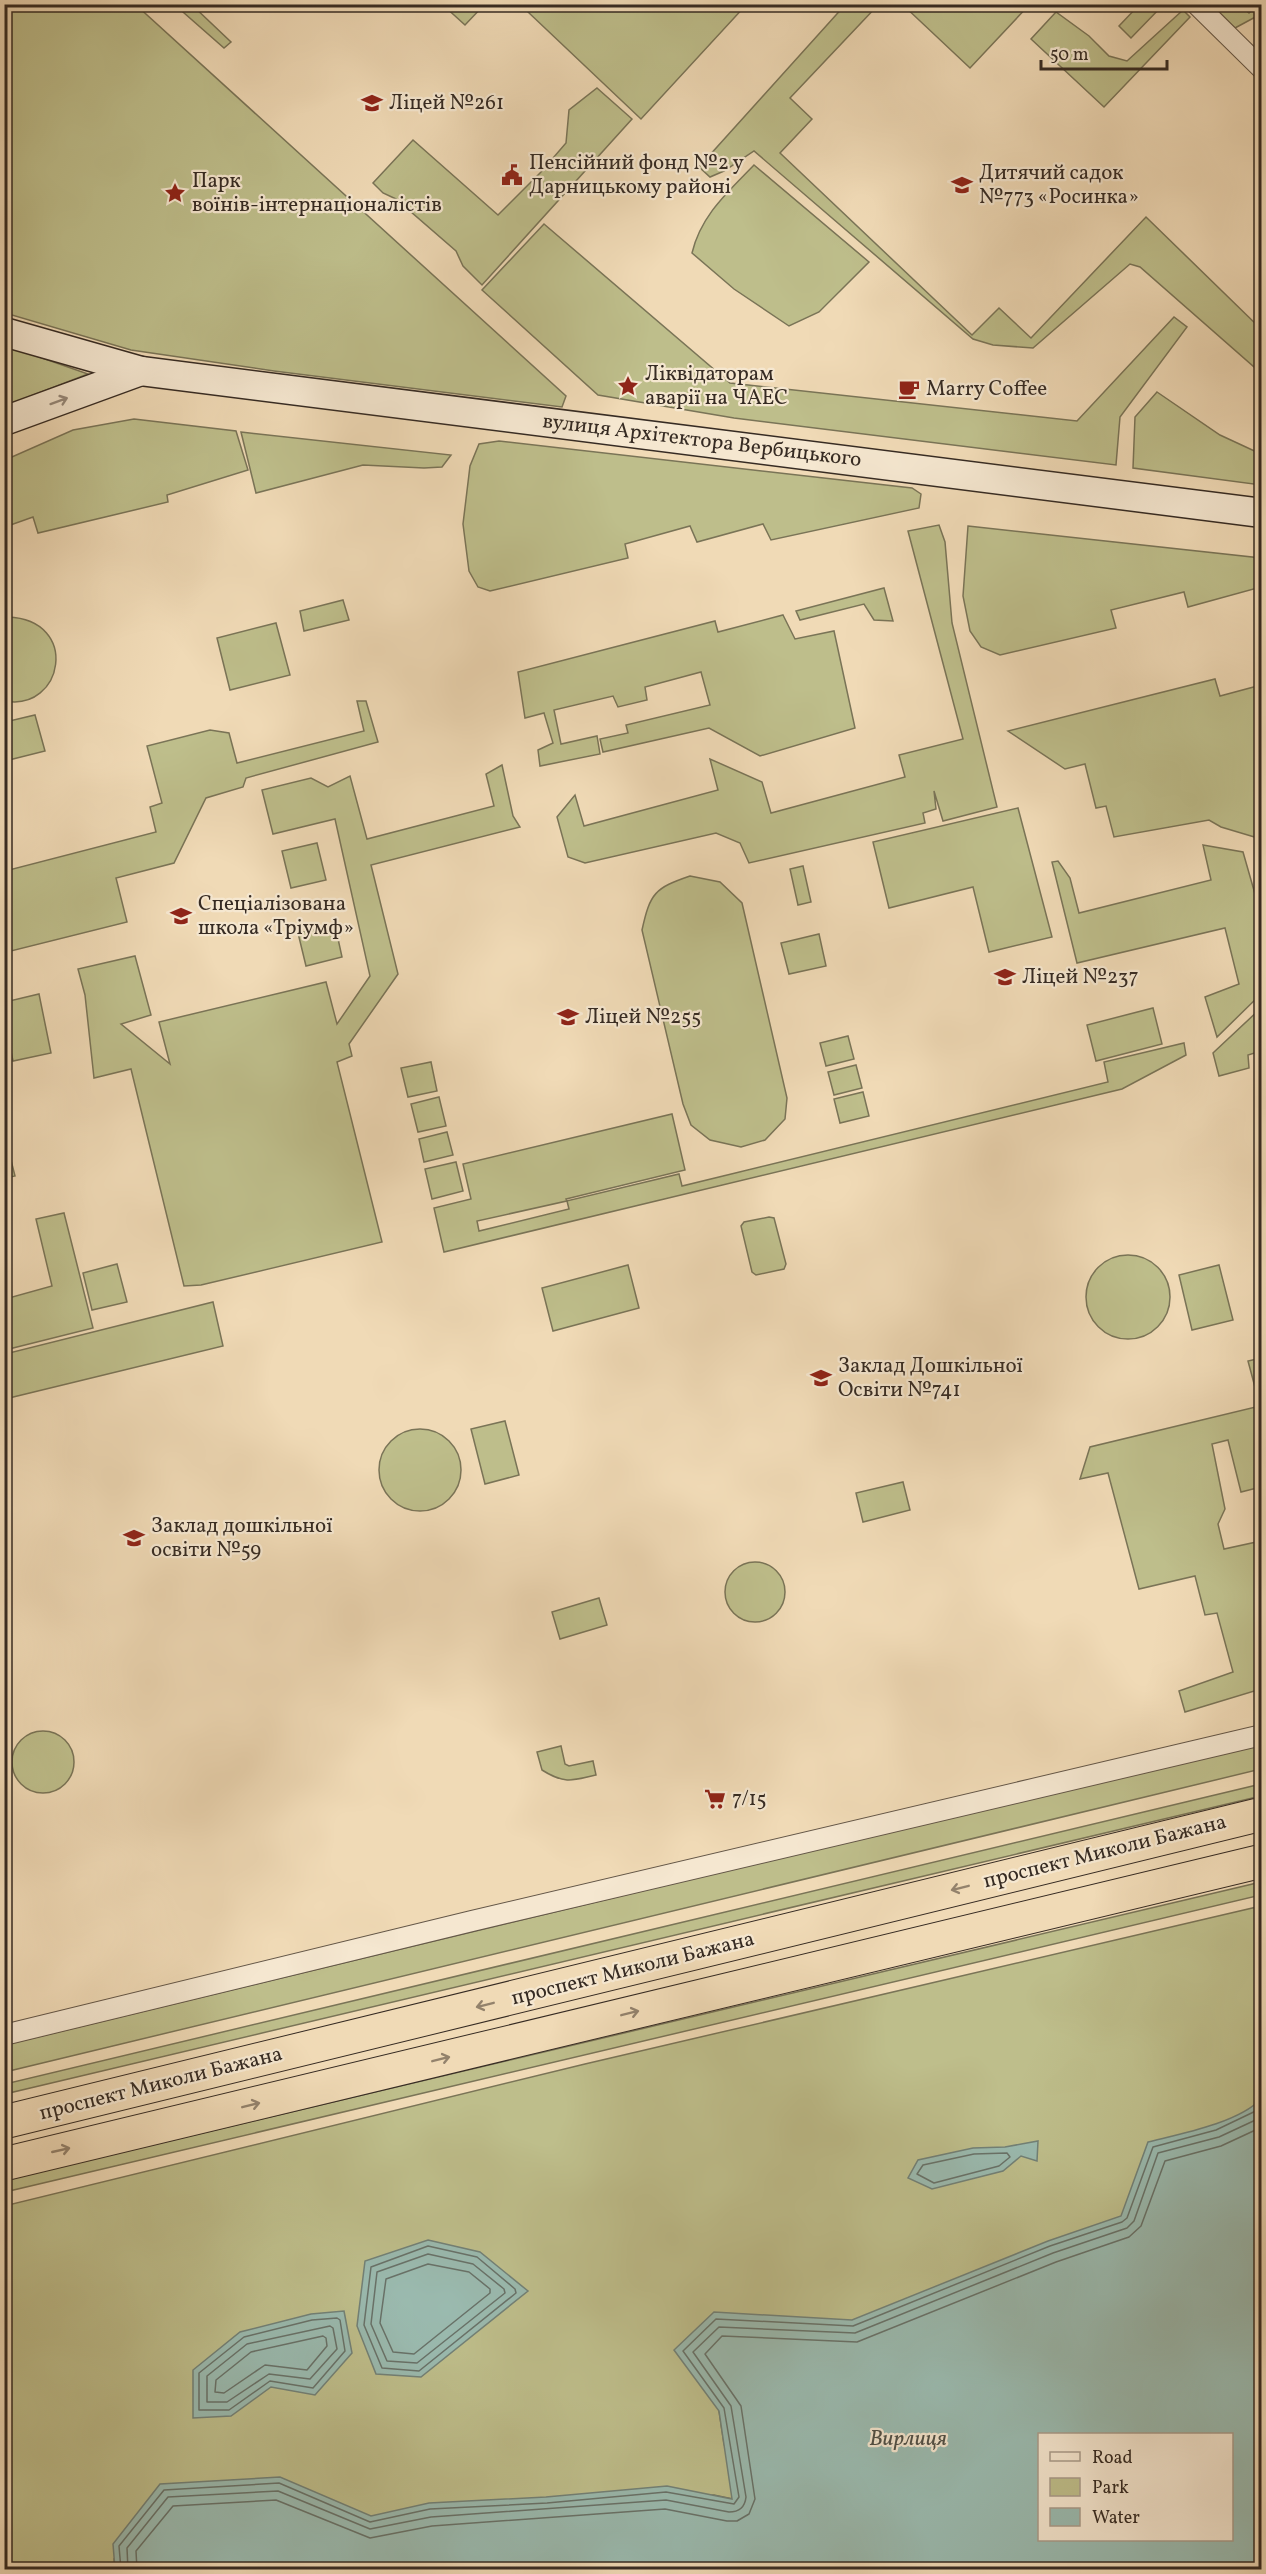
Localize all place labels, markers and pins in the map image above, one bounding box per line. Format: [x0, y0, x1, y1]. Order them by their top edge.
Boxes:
place label: Ліцей №261 [389, 89, 504, 118]
school or university icon: Ліцей №261 [360, 91, 384, 115]
place label: Пенсійний фонд №2 у Дарницькому районі [529, 149, 744, 202]
place label: Дитячий садок №773 «Росинка» [979, 159, 1139, 212]
public building icon: Пенсійний фонд №2 у Дарницькому районі [500, 163, 524, 187]
place label: Парк воїнів-інтернаціоналістів [192, 167, 442, 220]
school or university icon: Дитячий садок №773 «Росинка» [950, 173, 974, 197]
place icon: Парк воїнів-інтернаціоналістів [163, 181, 187, 205]
place label: Ліквідаторам аварії на ЧАЕС [645, 360, 788, 413]
place icon: Ліквідаторам аварії на ЧАЕС [616, 374, 640, 398]
place label: Marry Coffee [926, 375, 1047, 404]
cafe icon: Marry Coffee [897, 377, 921, 401]
place label: Спеціалізована школа «Тріумф» [198, 890, 354, 943]
school or university icon: Спеціалізована школа «Тріумф» [169, 904, 193, 928]
place label: Ліцей №237 [1022, 963, 1139, 992]
school or university icon: Ліцей №237 [993, 965, 1017, 989]
place label: Ліцей №255 [585, 1003, 701, 1032]
school or university icon: Ліцей №255 [556, 1005, 580, 1029]
place label: Заклад Дошкільної Освіти №741 [838, 1352, 1023, 1405]
school or university icon: Заклад Дошкільної Освіти №741 [809, 1366, 833, 1390]
place label: Заклад дошкільної освіти №59 [151, 1512, 333, 1565]
school or university icon: Заклад дошкільної освіти №59 [122, 1526, 146, 1550]
place label: 7/15 [732, 1785, 767, 1814]
supermarket icon: 7/15 [703, 1787, 727, 1811]

